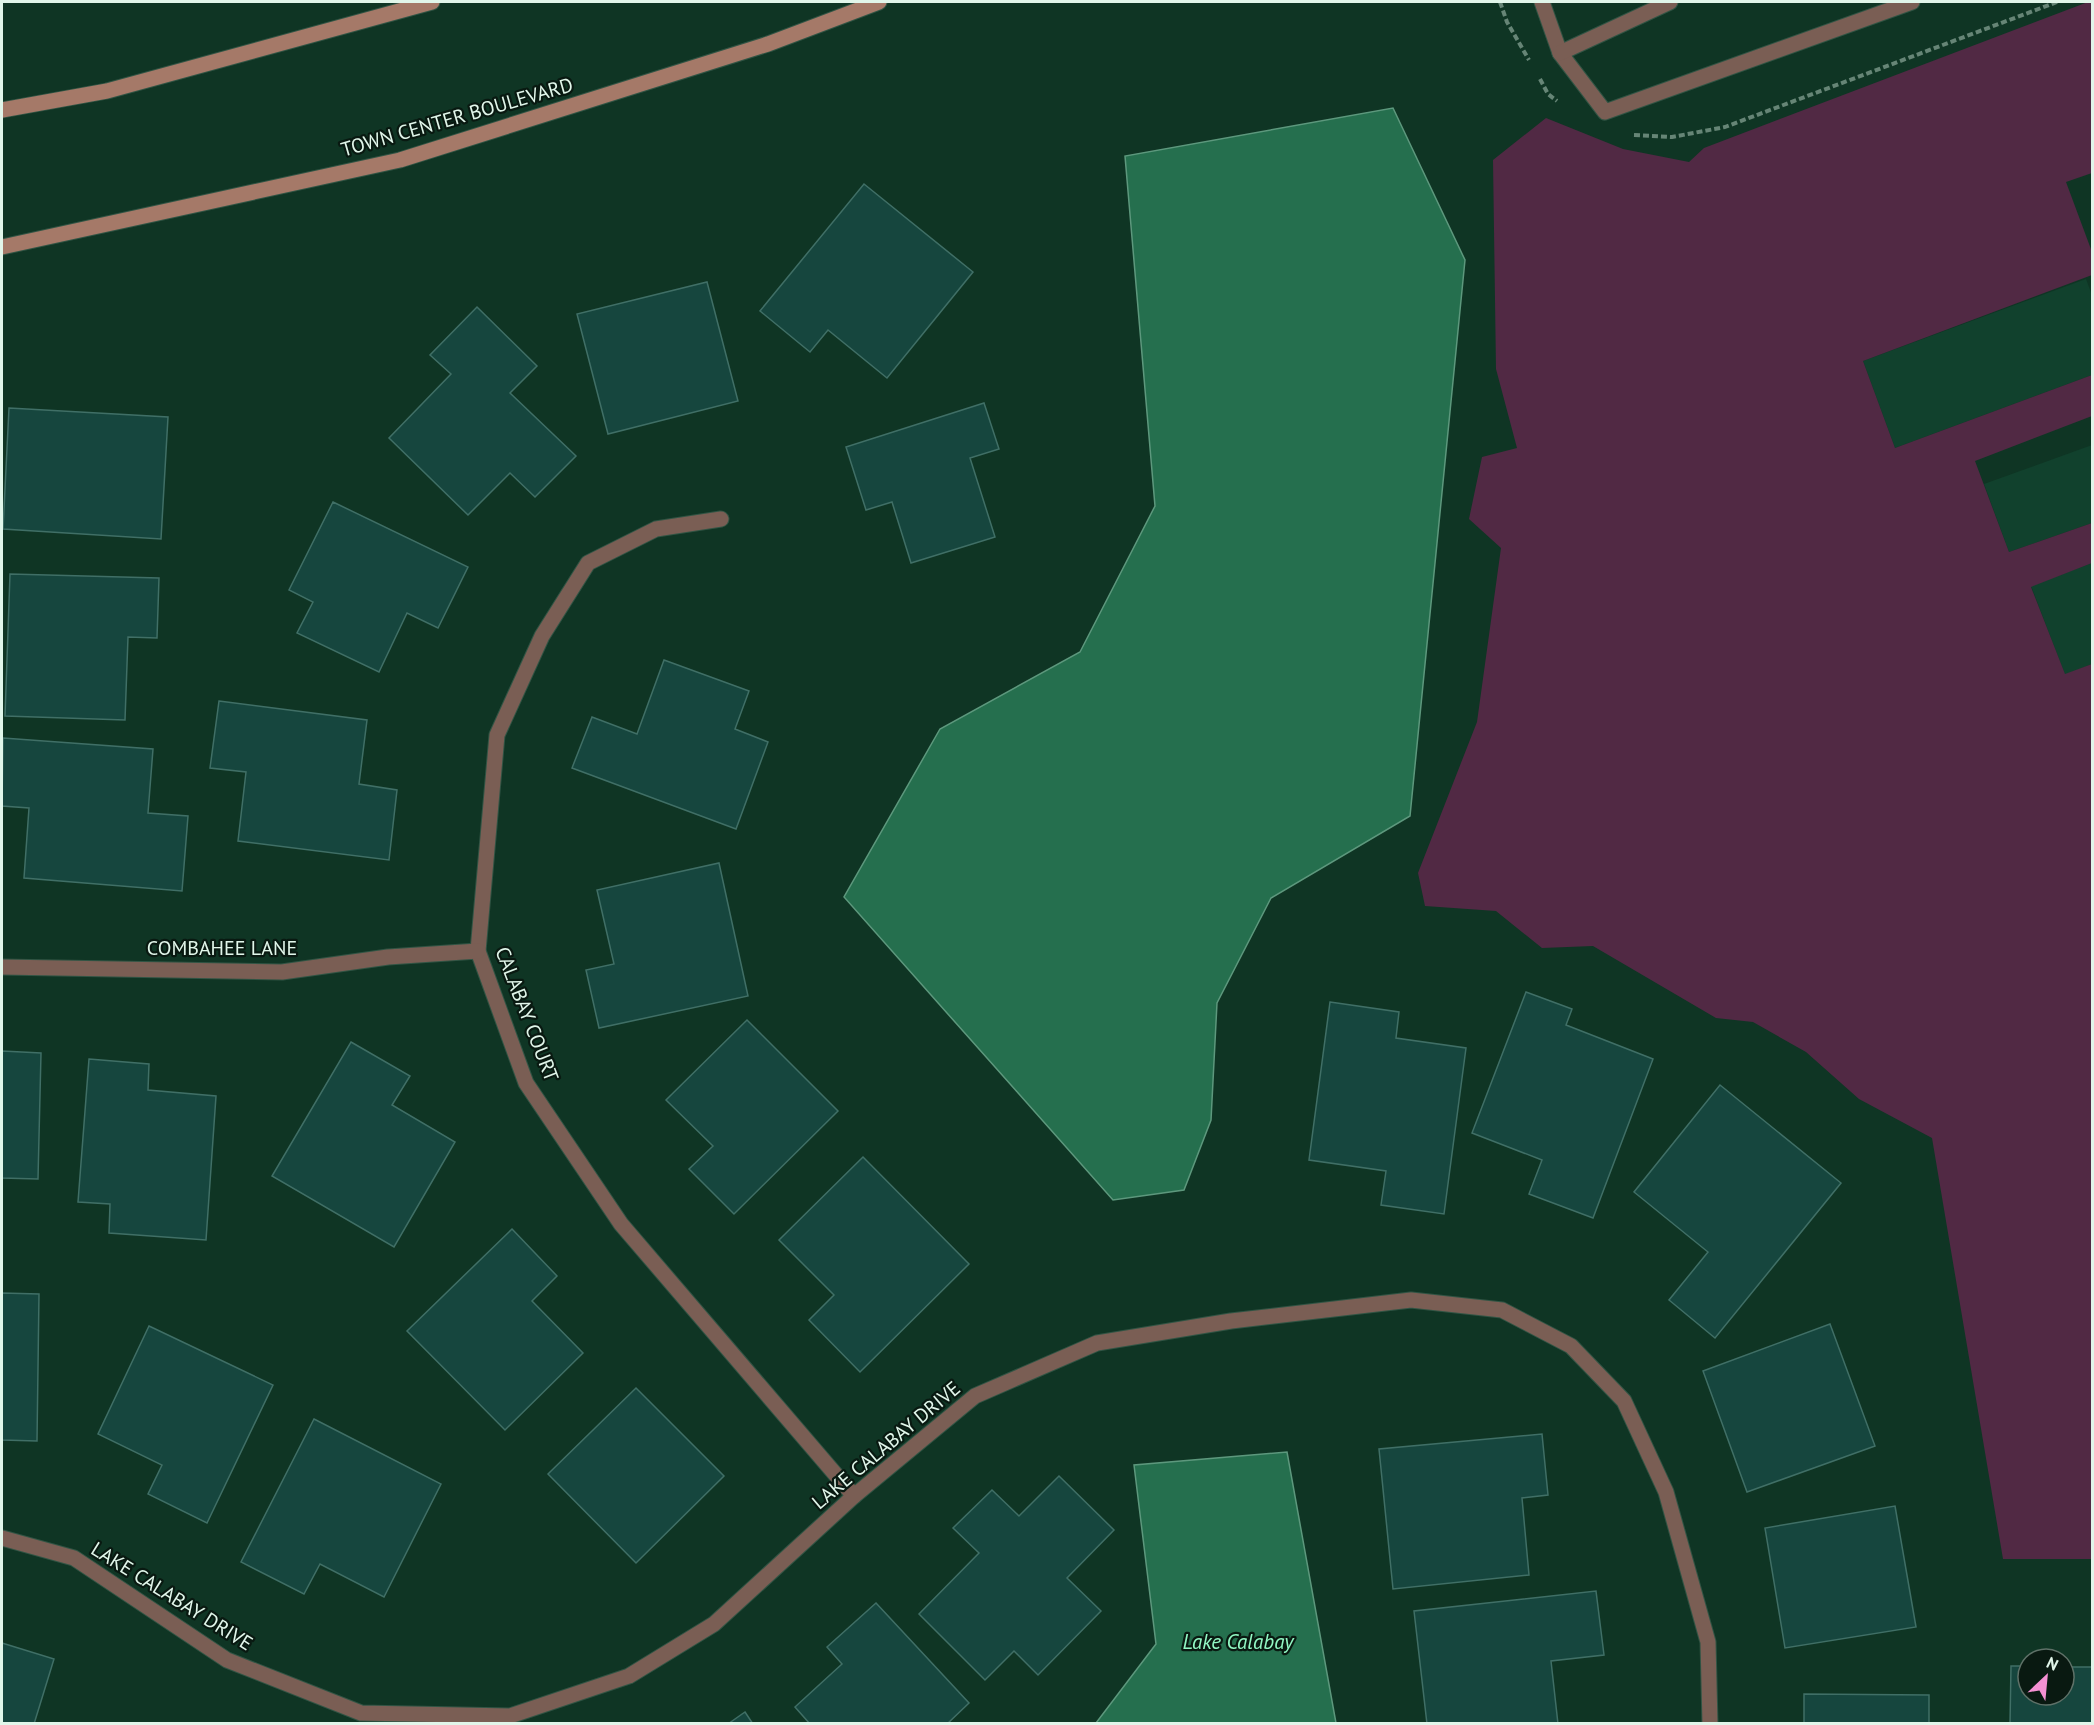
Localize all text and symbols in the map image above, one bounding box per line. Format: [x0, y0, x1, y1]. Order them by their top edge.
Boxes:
street label: TOWN CENTER BOULEVARD [338, 71, 576, 163]
street label: COMBAHEE LANE [147, 935, 297, 961]
street label: CALABAY COURT [489, 943, 565, 1085]
street label: LAKE CALABAY DRIVE [806, 1375, 966, 1515]
street label: LAKE CALABAY DRIVE [86, 1536, 258, 1656]
water label: Lake Calabay [1182, 1628, 1295, 1655]
north arrow [2016, 1647, 2076, 1707]
text: N [2043, 1652, 2062, 1675]

